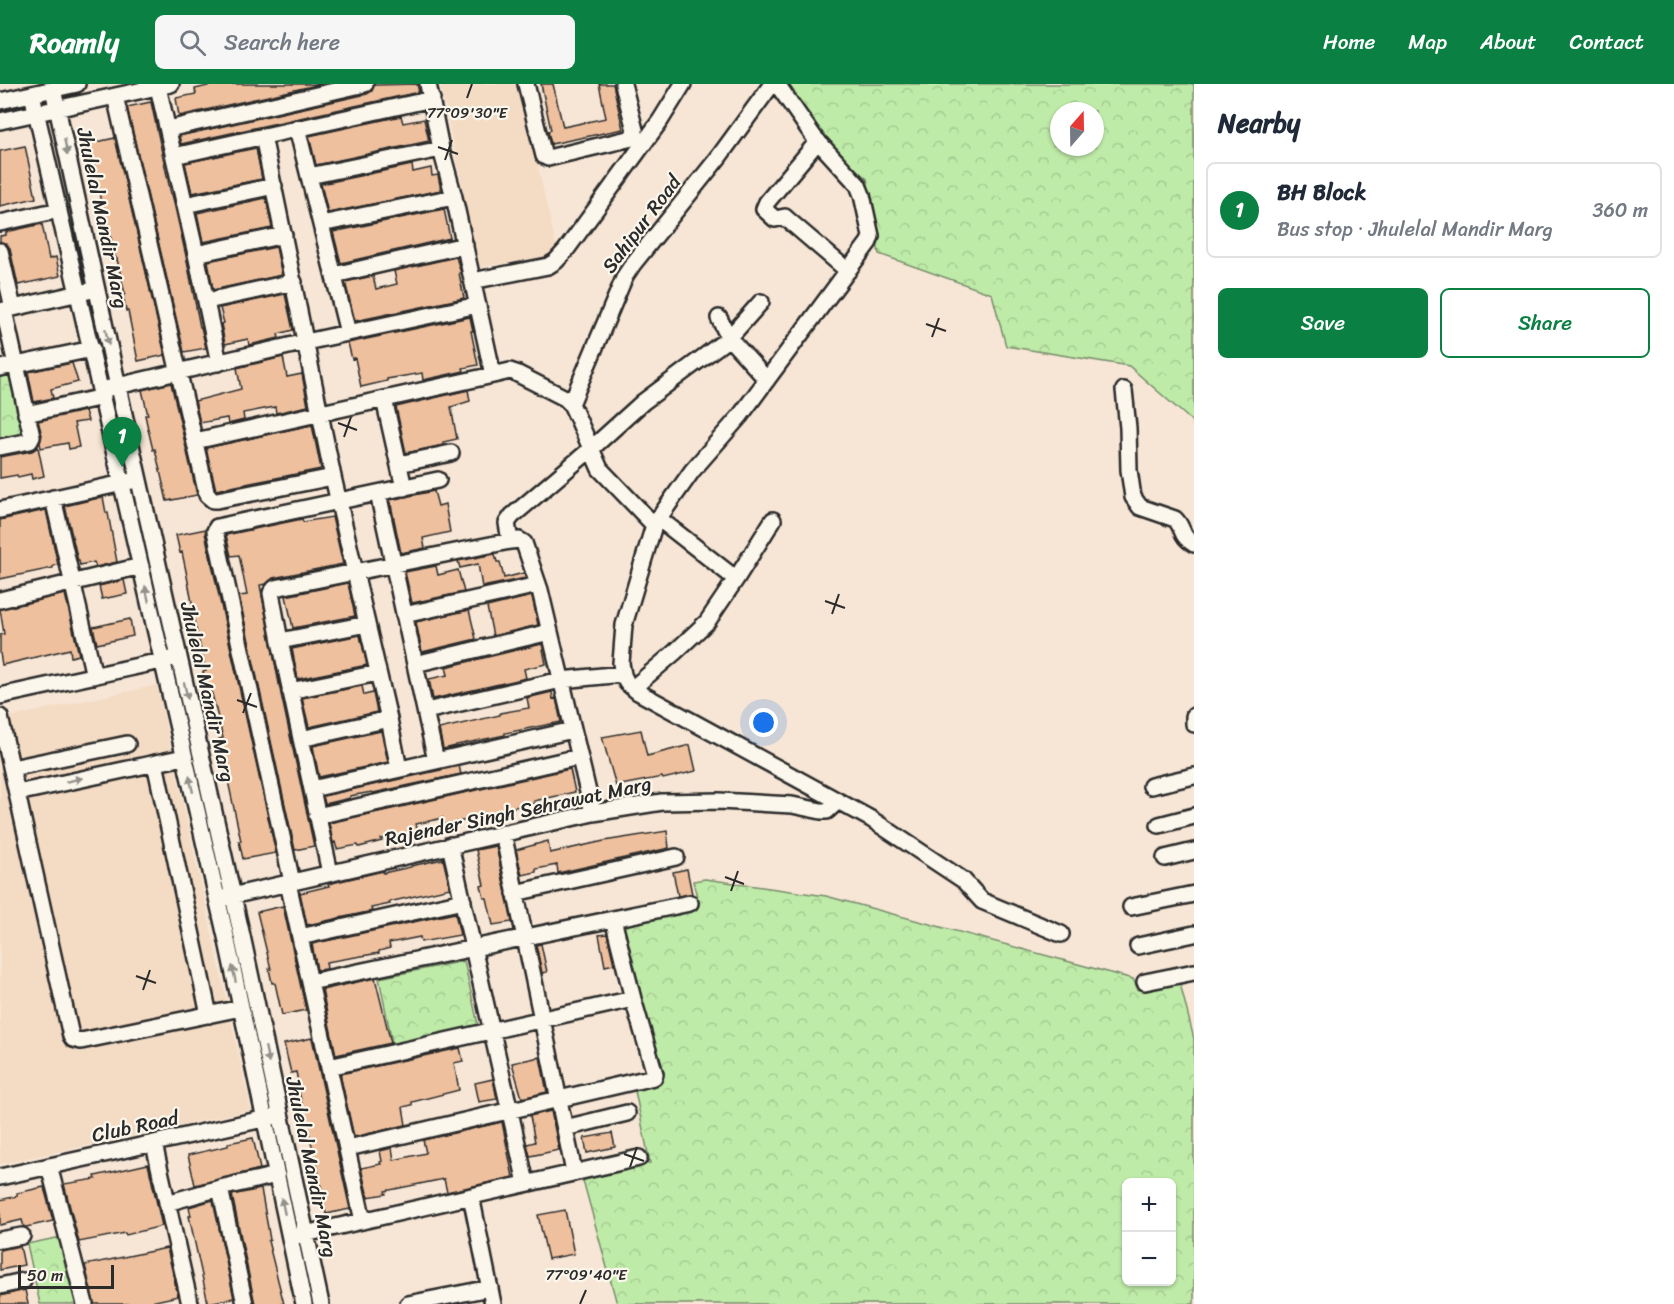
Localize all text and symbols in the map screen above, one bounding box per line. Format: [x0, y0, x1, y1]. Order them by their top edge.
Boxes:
search box [155, 15, 575, 69]
text: Roamly [30, 18, 119, 67]
text: Search here [224, 23, 340, 62]
text: Home [1323, 23, 1375, 61]
text: Map [1408, 23, 1447, 61]
text: About [1480, 23, 1537, 61]
text: Contact [1570, 23, 1644, 61]
icon: search [176, 26, 209, 59]
text: 77°09'30"E [427, 100, 509, 126]
text: Nearby [1218, 100, 1300, 146]
north arrow [1050, 102, 1104, 156]
street label: Jhulelal Mandir Marg [66, 123, 139, 312]
one-way arrow [61, 137, 71, 156]
street label: Sahipur Road [592, 166, 691, 281]
text: BH Block [1277, 173, 1366, 212]
text: 1 [1235, 193, 1244, 228]
text: 360 m [1592, 193, 1648, 228]
text: Bus stop · Jhulelal Mandir Marg [1277, 212, 1553, 247]
button: Save [1218, 288, 1428, 358]
button: Share [1440, 288, 1650, 358]
one-way arrow [103, 328, 112, 347]
pin: 1 [102, 418, 142, 467]
one-way arrow [142, 584, 152, 603]
street label: Jhulelal Mandir Marg [169, 597, 245, 786]
one-way arrow [182, 682, 191, 701]
your location [749, 708, 778, 737]
street label: Rajender Singh Sehrawat Marg [381, 766, 655, 857]
one-way arrow [65, 775, 84, 785]
one-way arrow [185, 775, 195, 793]
one-way arrow [229, 964, 238, 983]
one-way arrow [263, 1046, 272, 1065]
street label: Jhulelal Mandir Marg [275, 1072, 348, 1261]
street label: Club Road [89, 1100, 183, 1153]
map controls [1122, 1178, 1176, 1286]
button: + [1122, 1178, 1176, 1232]
one-way arrow [278, 1196, 288, 1215]
button: − [1122, 1232, 1176, 1286]
text: 50 m [27, 1261, 63, 1290]
scale bar [18, 1262, 114, 1290]
text: 77°09'40"E [545, 1262, 628, 1288]

